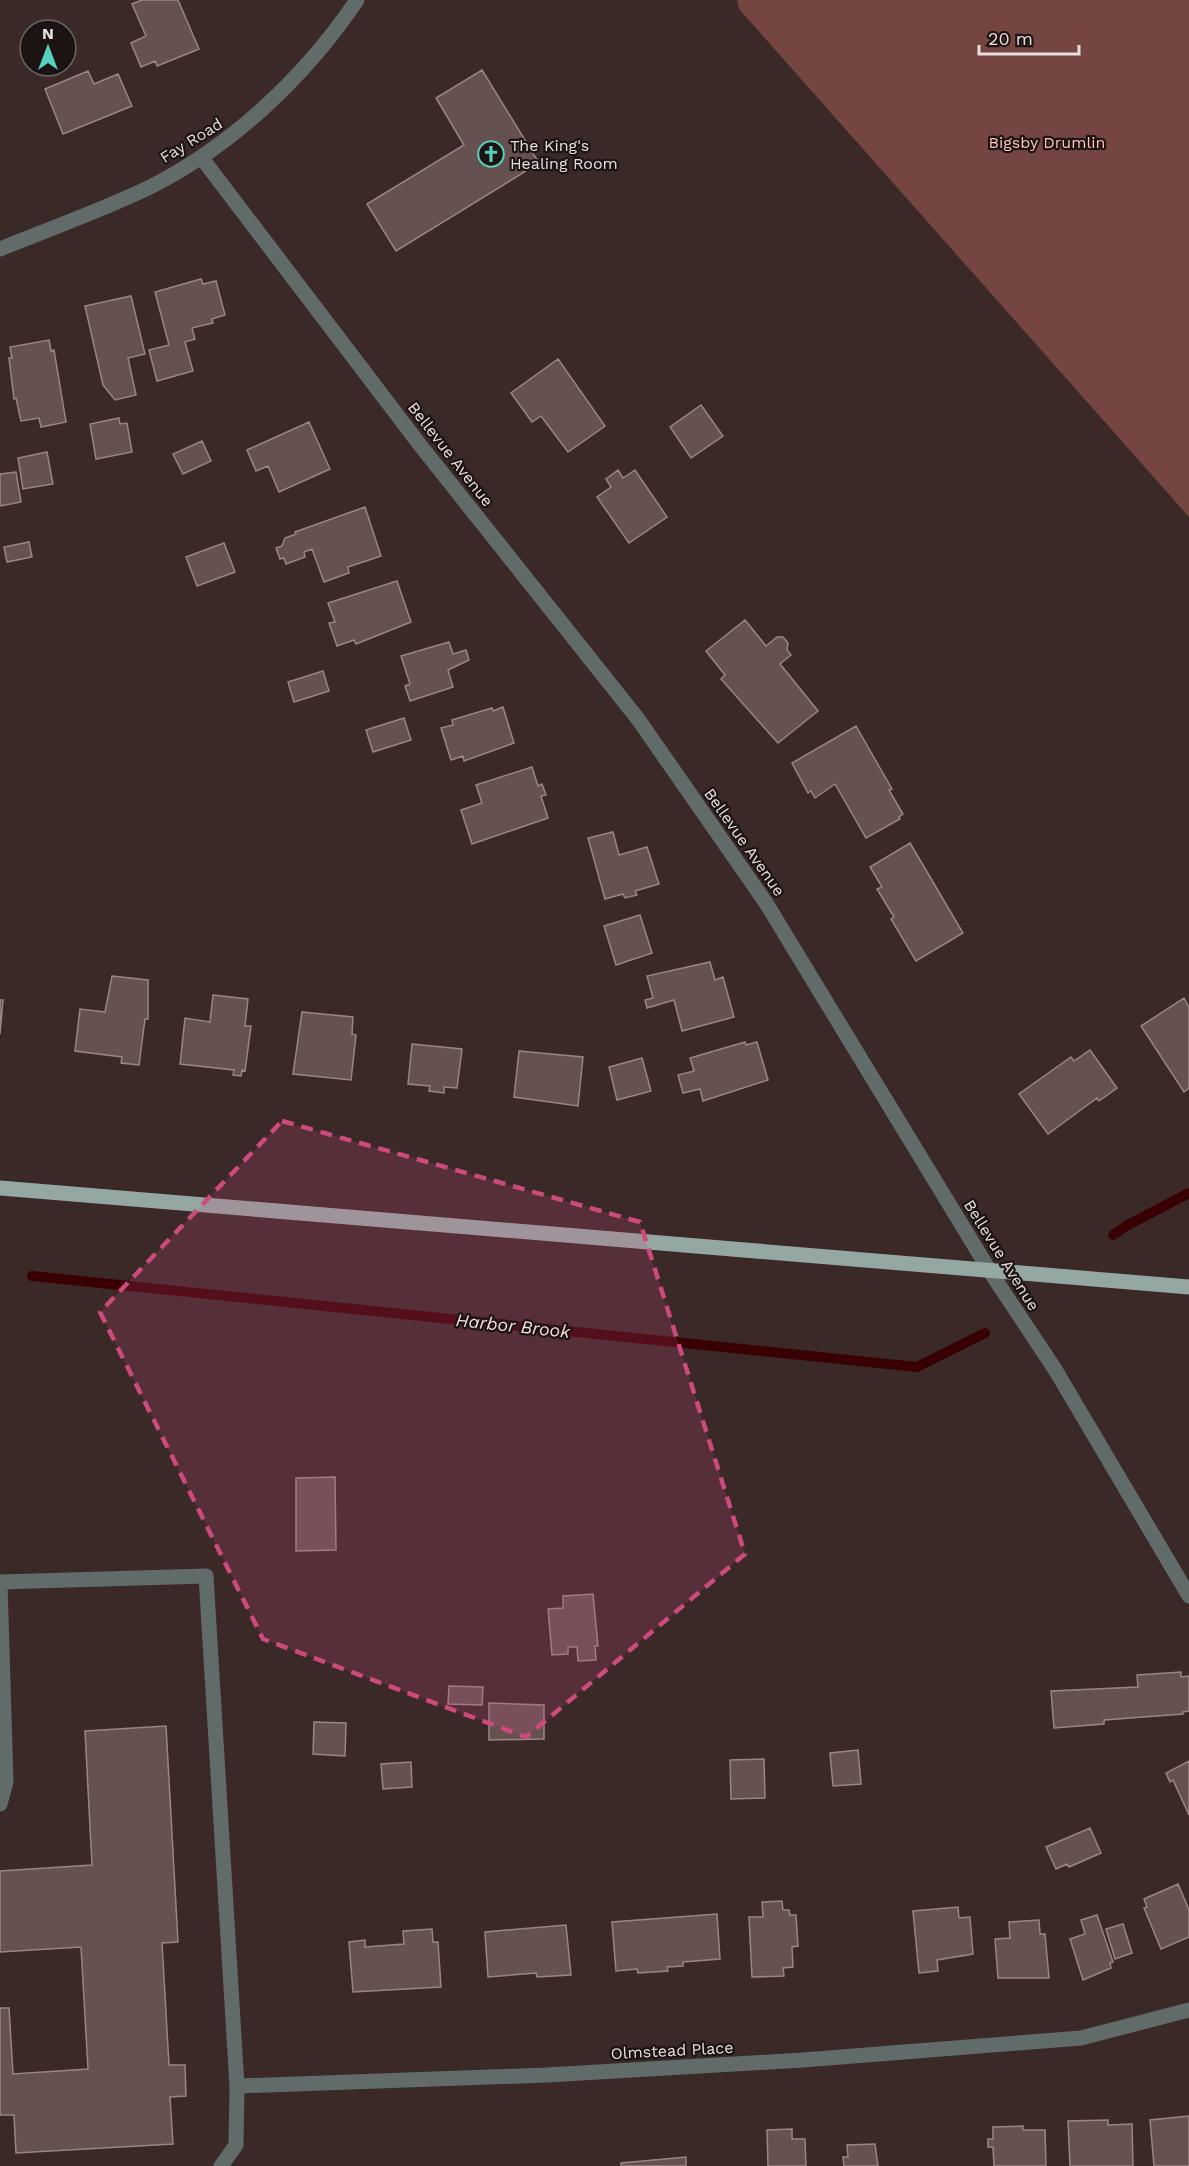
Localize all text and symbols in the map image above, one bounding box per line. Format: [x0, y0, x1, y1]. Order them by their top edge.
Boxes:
north arrow [18, 18, 78, 78]
scale bar [979, 18, 1080, 56]
text: N [42, 24, 54, 43]
text: 20 m [988, 28, 1033, 49]
street label: Fay Road [157, 114, 226, 167]
park label: Bigsby Drumlin [989, 133, 1105, 152]
place label: The King's Healing Room [510, 136, 618, 173]
church icon: The King's Healing Room [476, 139, 506, 169]
street label: Bellevue Avenue [404, 398, 497, 510]
street label: Bellevue Avenue [700, 785, 789, 900]
street label: Bellevue Avenue [960, 1196, 1043, 1314]
water label: Harbor Brook [455, 1309, 572, 1342]
street label: Olmstead Place [610, 2038, 734, 2063]

